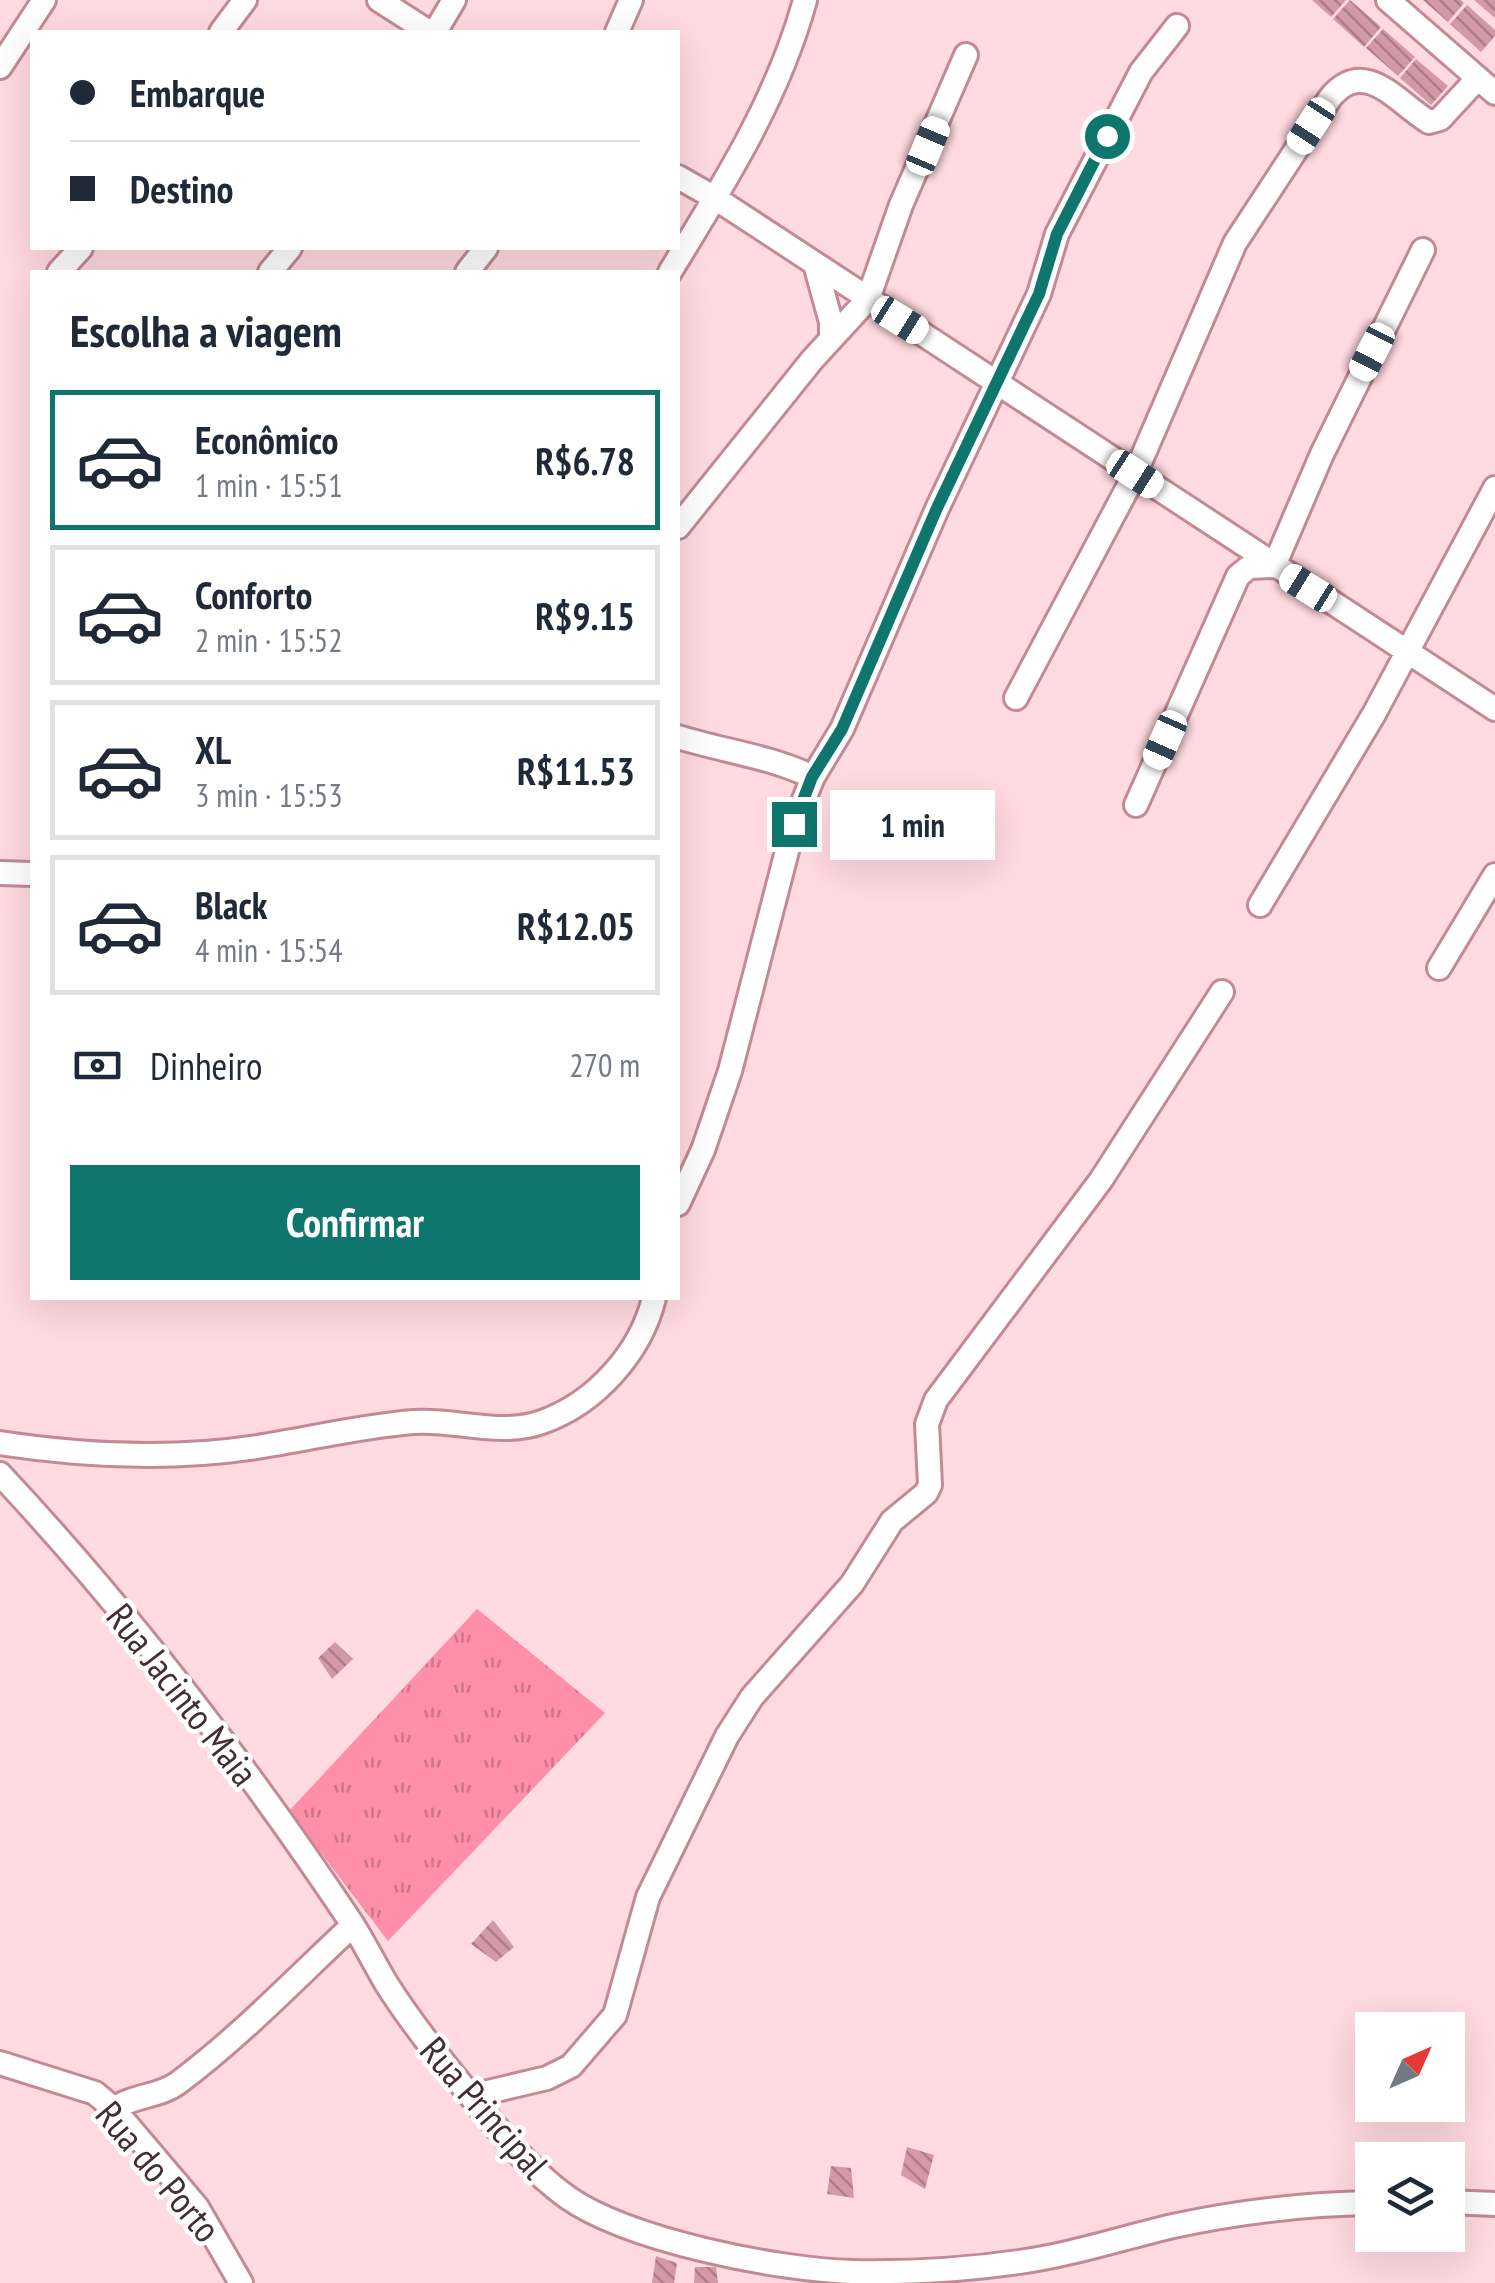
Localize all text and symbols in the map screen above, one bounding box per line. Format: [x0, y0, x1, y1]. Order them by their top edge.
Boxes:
text: Embarque [130, 68, 265, 117]
car [1282, 93, 1340, 159]
car [902, 113, 954, 179]
route start [1085, 114, 1130, 159]
text: Destino [130, 164, 233, 213]
car [867, 291, 933, 349]
text: Escolha a viagem [70, 301, 342, 359]
car [1345, 318, 1399, 386]
icon: car [75, 415, 165, 505]
text: Econômico [195, 415, 339, 464]
text: R$6.78 [535, 436, 635, 485]
car [1102, 445, 1168, 503]
text: 1 min · 15:51 [195, 464, 343, 506]
car [1275, 559, 1341, 617]
icon: car [75, 570, 165, 660]
text: Conforto [195, 570, 312, 619]
text: R$9.15 [535, 591, 635, 640]
text: 2 min · 15:52 [195, 619, 343, 661]
car [1139, 706, 1191, 774]
icon: car [75, 725, 165, 815]
text: XL [195, 725, 231, 774]
text: R$11.53 [517, 746, 635, 795]
text: 3 min · 15:53 [195, 774, 343, 816]
callout: 1 min [829, 789, 994, 859]
route end [772, 802, 817, 847]
text: 1 min [880, 804, 945, 846]
icon: car [75, 880, 165, 970]
text: Black [195, 880, 268, 929]
text: R$12.05 [517, 901, 635, 950]
text: 4 min · 15:54 [195, 929, 343, 971]
icon: cash [70, 1038, 125, 1093]
text: Dinheiro [150, 1041, 262, 1090]
text: 270 m [569, 1044, 640, 1086]
button: Confirmar [70, 1165, 640, 1280]
street label: Rua Jacinto Maia [97, 1593, 269, 1795]
north arrow [1355, 2012, 1465, 2122]
map controls [1355, 2012, 1465, 2252]
street label: Rua Principal [410, 2026, 560, 2188]
street label: Rua do Porto [86, 2090, 232, 2252]
button: layers [1355, 2142, 1465, 2252]

